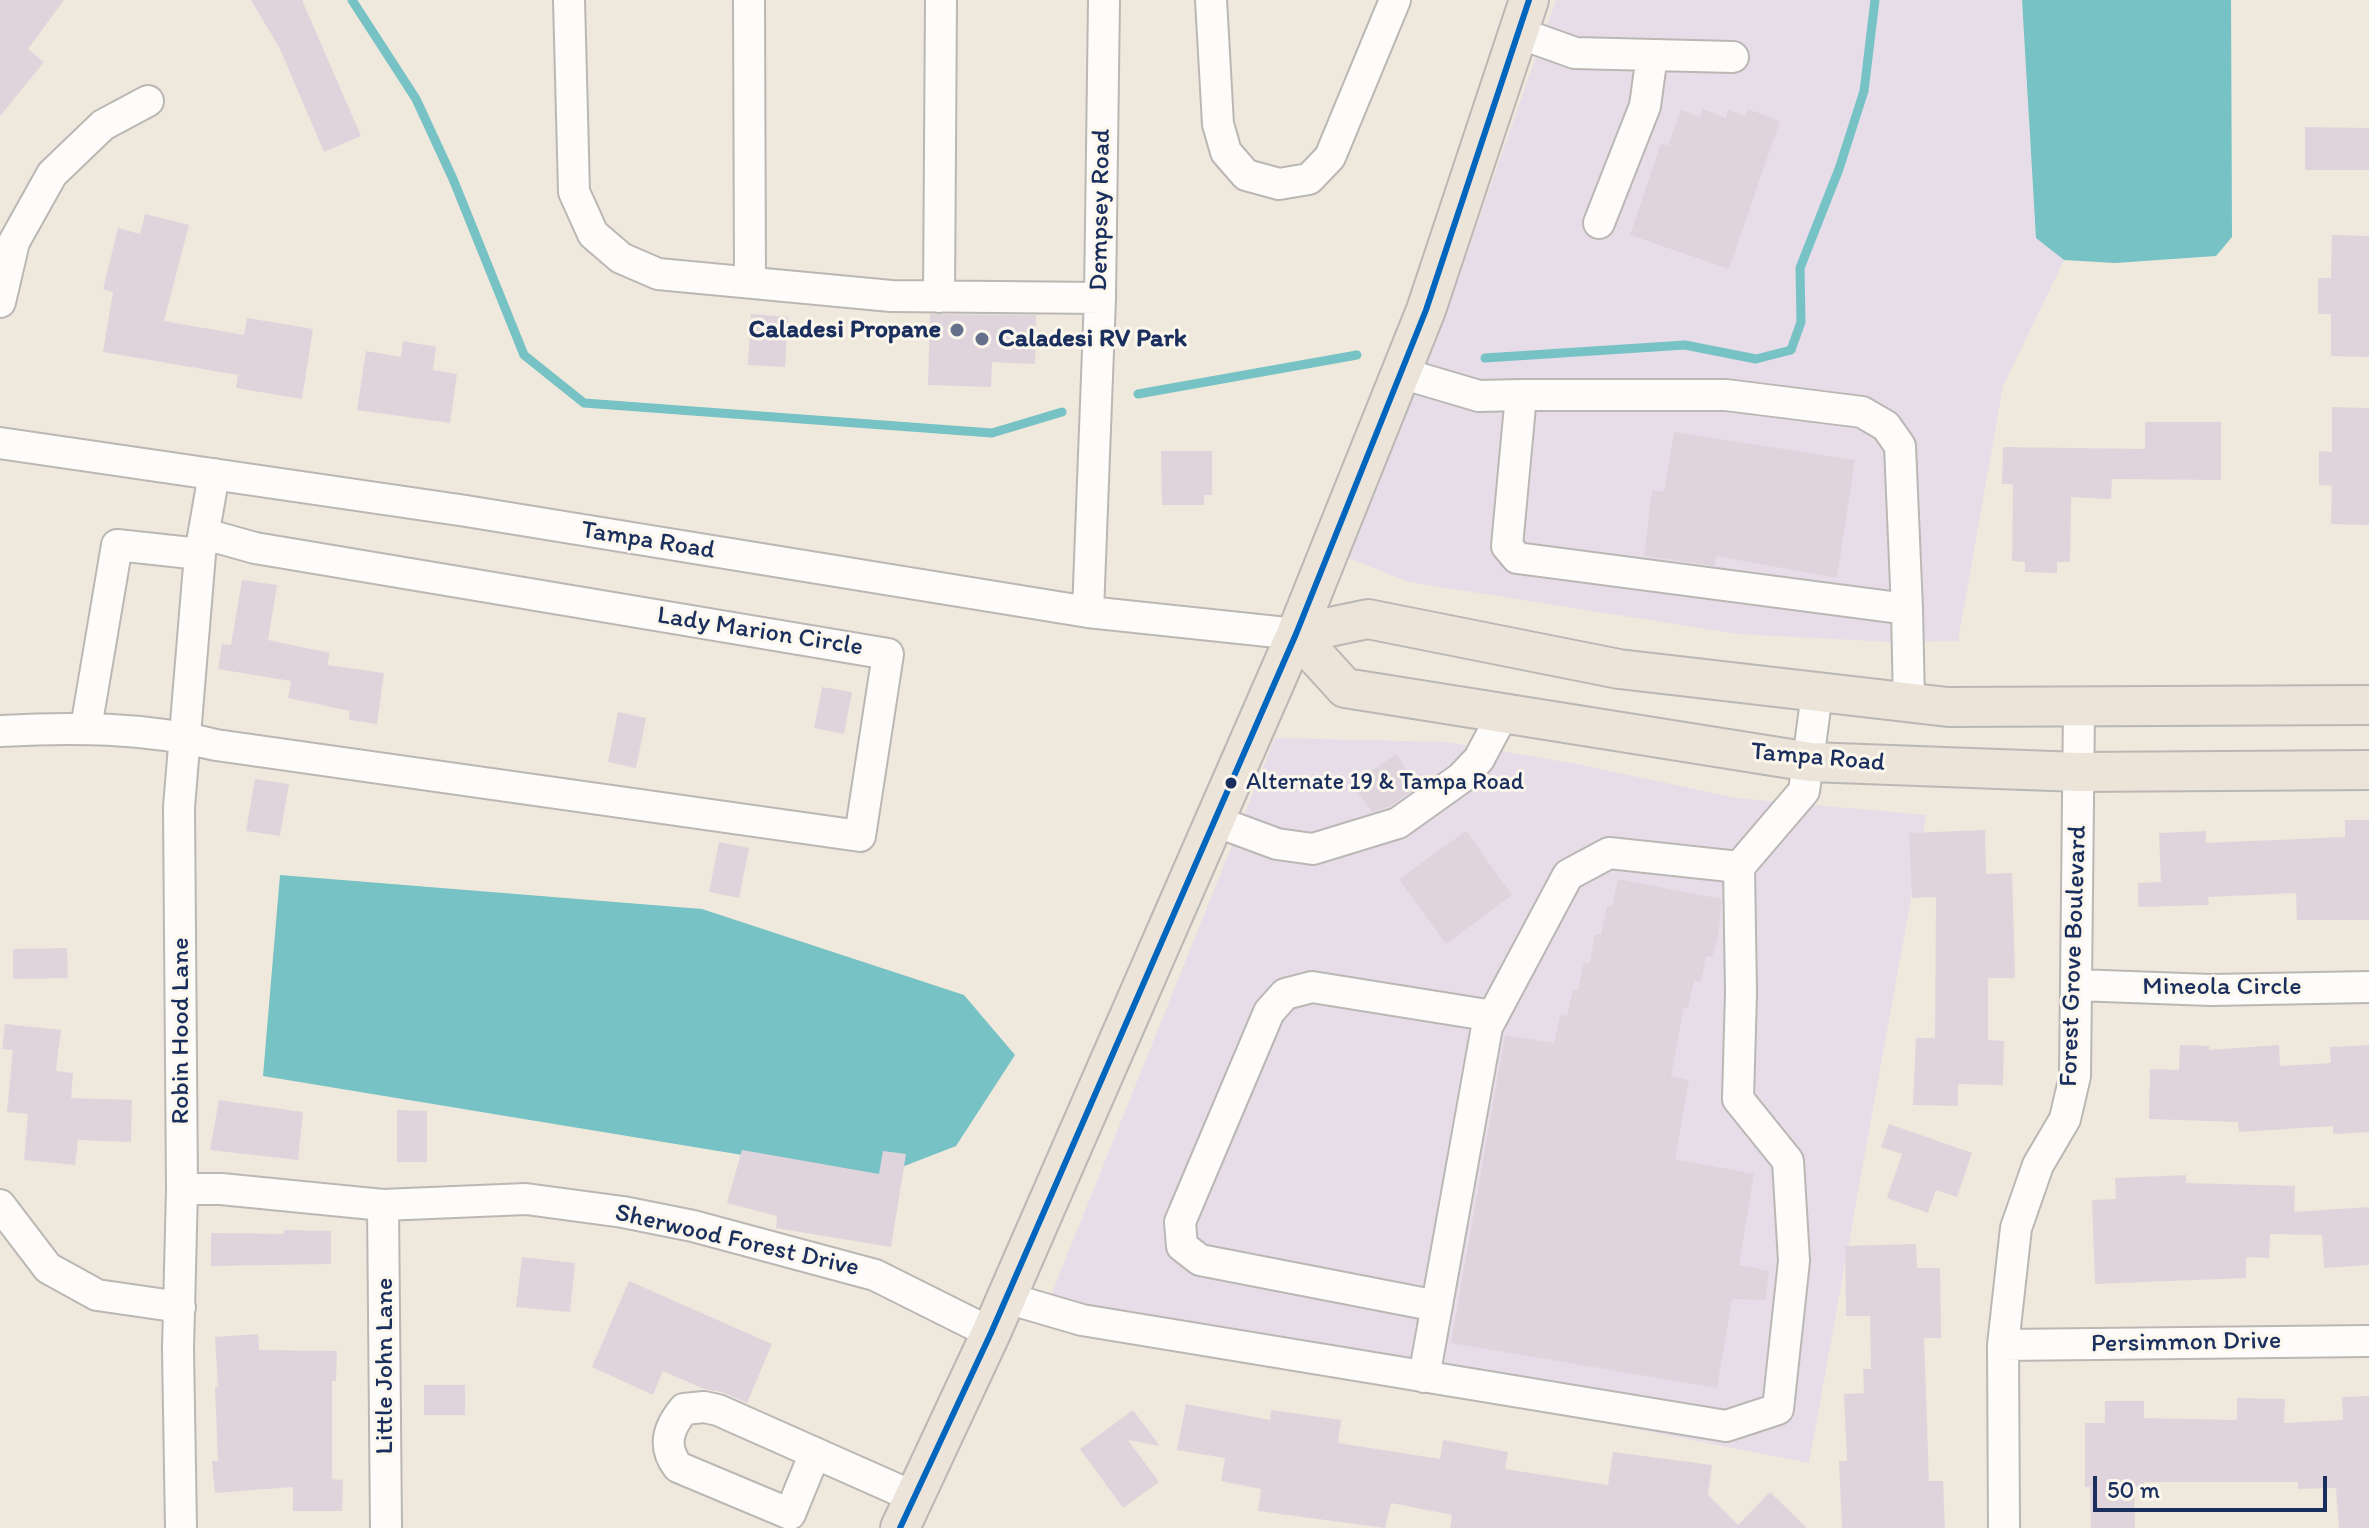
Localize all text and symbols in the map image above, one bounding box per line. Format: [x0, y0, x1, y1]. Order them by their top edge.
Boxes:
street label: Dempsey Road [1084, 129, 1118, 291]
place label: Caladesi Propane [749, 314, 941, 346]
marker: Caladesi Propane [948, 321, 966, 339]
place label: Caladesi RV Park [998, 323, 1187, 355]
marker: Caladesi RV Park [973, 330, 991, 348]
street label: Tampa Road [579, 515, 717, 567]
street label: Lady Marion Circle [655, 600, 865, 664]
street label: Tampa Road [1749, 737, 1887, 779]
place label: Alternate 19 & Tampa Road [1246, 769, 1524, 797]
marker: Alternate 19 & Tampa Road [1223, 775, 1239, 791]
street label: Forest Grove Boulevard [2054, 825, 2094, 1087]
street label: Robin Hood Lane [165, 937, 197, 1125]
street label: Mineola Circle [2142, 971, 2302, 1003]
street label: Sherwood Forest Drive [612, 1198, 862, 1284]
street label: Little John Lane [369, 1278, 401, 1454]
street label: Persimmon Drive [2091, 1326, 2281, 1360]
scale bar [2097, 1460, 2331, 1510]
text: 50 m [2107, 1475, 2160, 1504]

